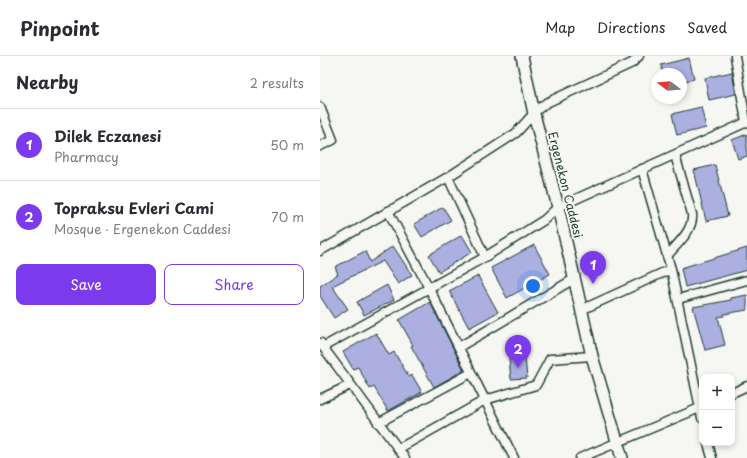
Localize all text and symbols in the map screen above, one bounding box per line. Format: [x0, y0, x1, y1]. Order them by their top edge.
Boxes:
text: Pinpoint [20, 14, 100, 42]
text: Map [545, 17, 575, 38]
text: Directions [597, 17, 665, 38]
text: Saved [687, 17, 727, 38]
north arrow [651, 68, 687, 104]
text: Nearby [16, 69, 78, 95]
text: 2 results [250, 73, 304, 92]
text: Dilek Eczanesi [54, 124, 161, 147]
street label: Ergenekon Caddesi [544, 130, 588, 240]
text: 1 [26, 135, 32, 154]
text: 50 m [270, 135, 304, 154]
text: Pharmacy [54, 147, 119, 166]
text: Topraksu Evleri Cami [54, 196, 214, 219]
text: 2 [24, 207, 34, 226]
text: 70 m [271, 207, 304, 226]
text: Mosque · Ergenekon Caddesi [54, 219, 231, 238]
pin: 1 [580, 251, 606, 284]
button: Save [16, 264, 156, 305]
button: Share [164, 264, 304, 305]
your location [523, 276, 543, 296]
pin: 2 [505, 335, 531, 368]
map controls [699, 374, 735, 446]
button: + [699, 374, 735, 410]
button: − [699, 410, 735, 446]

